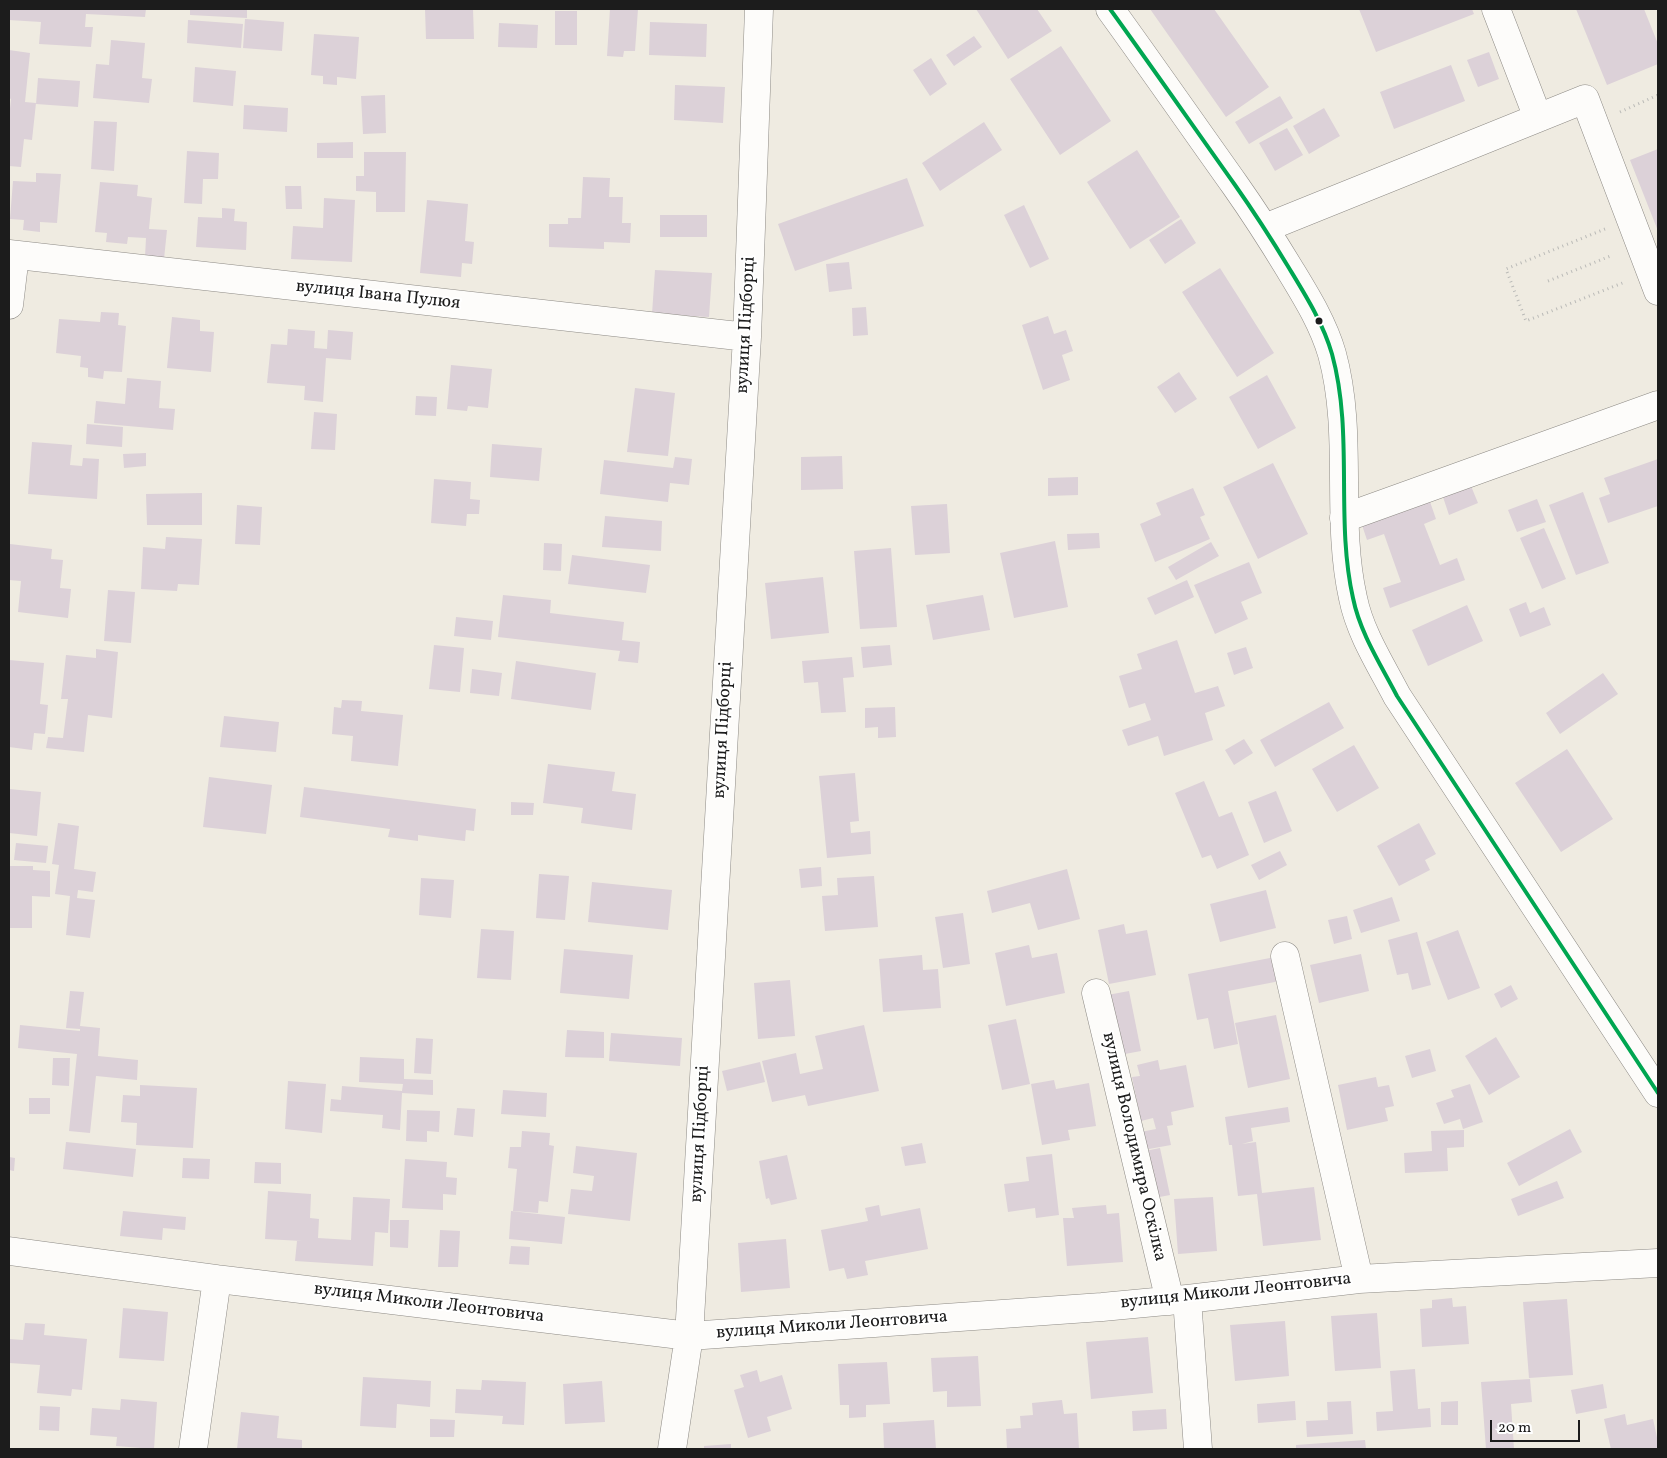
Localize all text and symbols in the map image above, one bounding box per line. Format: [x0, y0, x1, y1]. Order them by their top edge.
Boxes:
street label: вулиця Підборці [733, 256, 761, 394]
street label: вулиця Івана Пулюя [295, 277, 461, 315]
unlabelled marker [1314, 316, 1324, 326]
street label: вулиця Підборці [710, 661, 738, 799]
street label: вулиця Володимира Оскілка [1096, 1030, 1170, 1264]
street label: вулиця Підборці [687, 1065, 715, 1203]
street label: вулиця Миколи Леонтовича [1120, 1269, 1352, 1315]
street label: вулиця Миколи Леонтовича [313, 1279, 545, 1329]
street label: вулиця Миколи Леонтовича [716, 1307, 948, 1345]
scale bar [1492, 1410, 1582, 1442]
text: 20 m [1498, 1418, 1531, 1439]

